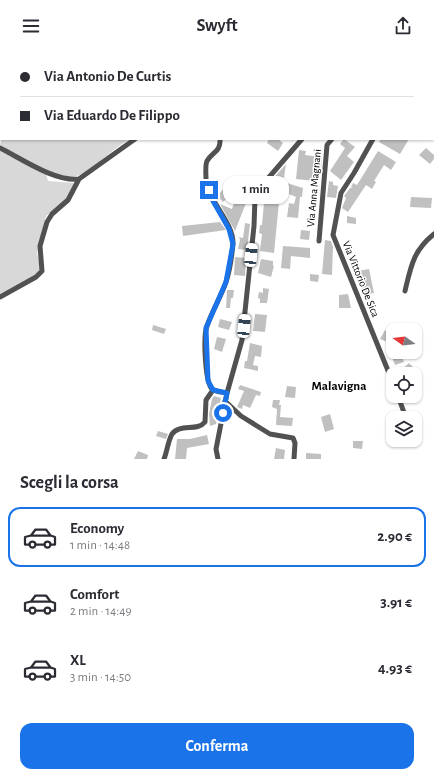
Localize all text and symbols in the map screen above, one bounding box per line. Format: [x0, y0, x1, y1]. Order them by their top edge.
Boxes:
icon: menu [20, 15, 42, 37]
icon: share [392, 15, 414, 37]
text: Swyft [196, 17, 238, 35]
text: Via Antonio De Curtis [44, 69, 171, 84]
text: Via Eduardo De Filippo [44, 108, 180, 123]
street label: Via Anna Magnani [305, 149, 323, 227]
callout: 1 min [223, 176, 289, 204]
route end [200, 181, 218, 199]
text: 1 min [242, 183, 270, 196]
street label: Via Vittorio De Sica [341, 239, 381, 319]
car [244, 242, 258, 268]
car [237, 313, 251, 339]
north arrow [386, 323, 422, 359]
map controls [386, 323, 422, 447]
button: locate [386, 367, 422, 403]
district label: Malavigna [312, 380, 366, 393]
route start [214, 404, 232, 422]
button: layers [386, 411, 422, 447]
text: Scegli la corsa [20, 474, 119, 492]
icon: car [22, 519, 58, 555]
text: Economy [70, 521, 124, 536]
text: 2.90 € [377, 529, 412, 544]
text: 1 min · 14:48 [70, 539, 130, 552]
icon: car [22, 585, 58, 621]
text: Comfort [70, 587, 119, 602]
text: 3.91 € [380, 595, 412, 610]
text: 2 min · 14:49 [70, 605, 132, 618]
icon: car [22, 651, 58, 687]
text: XL [70, 653, 86, 668]
text: 4.93 € [378, 661, 412, 676]
text: 3 min · 14:50 [70, 671, 131, 684]
button: Conferma [20, 723, 414, 769]

